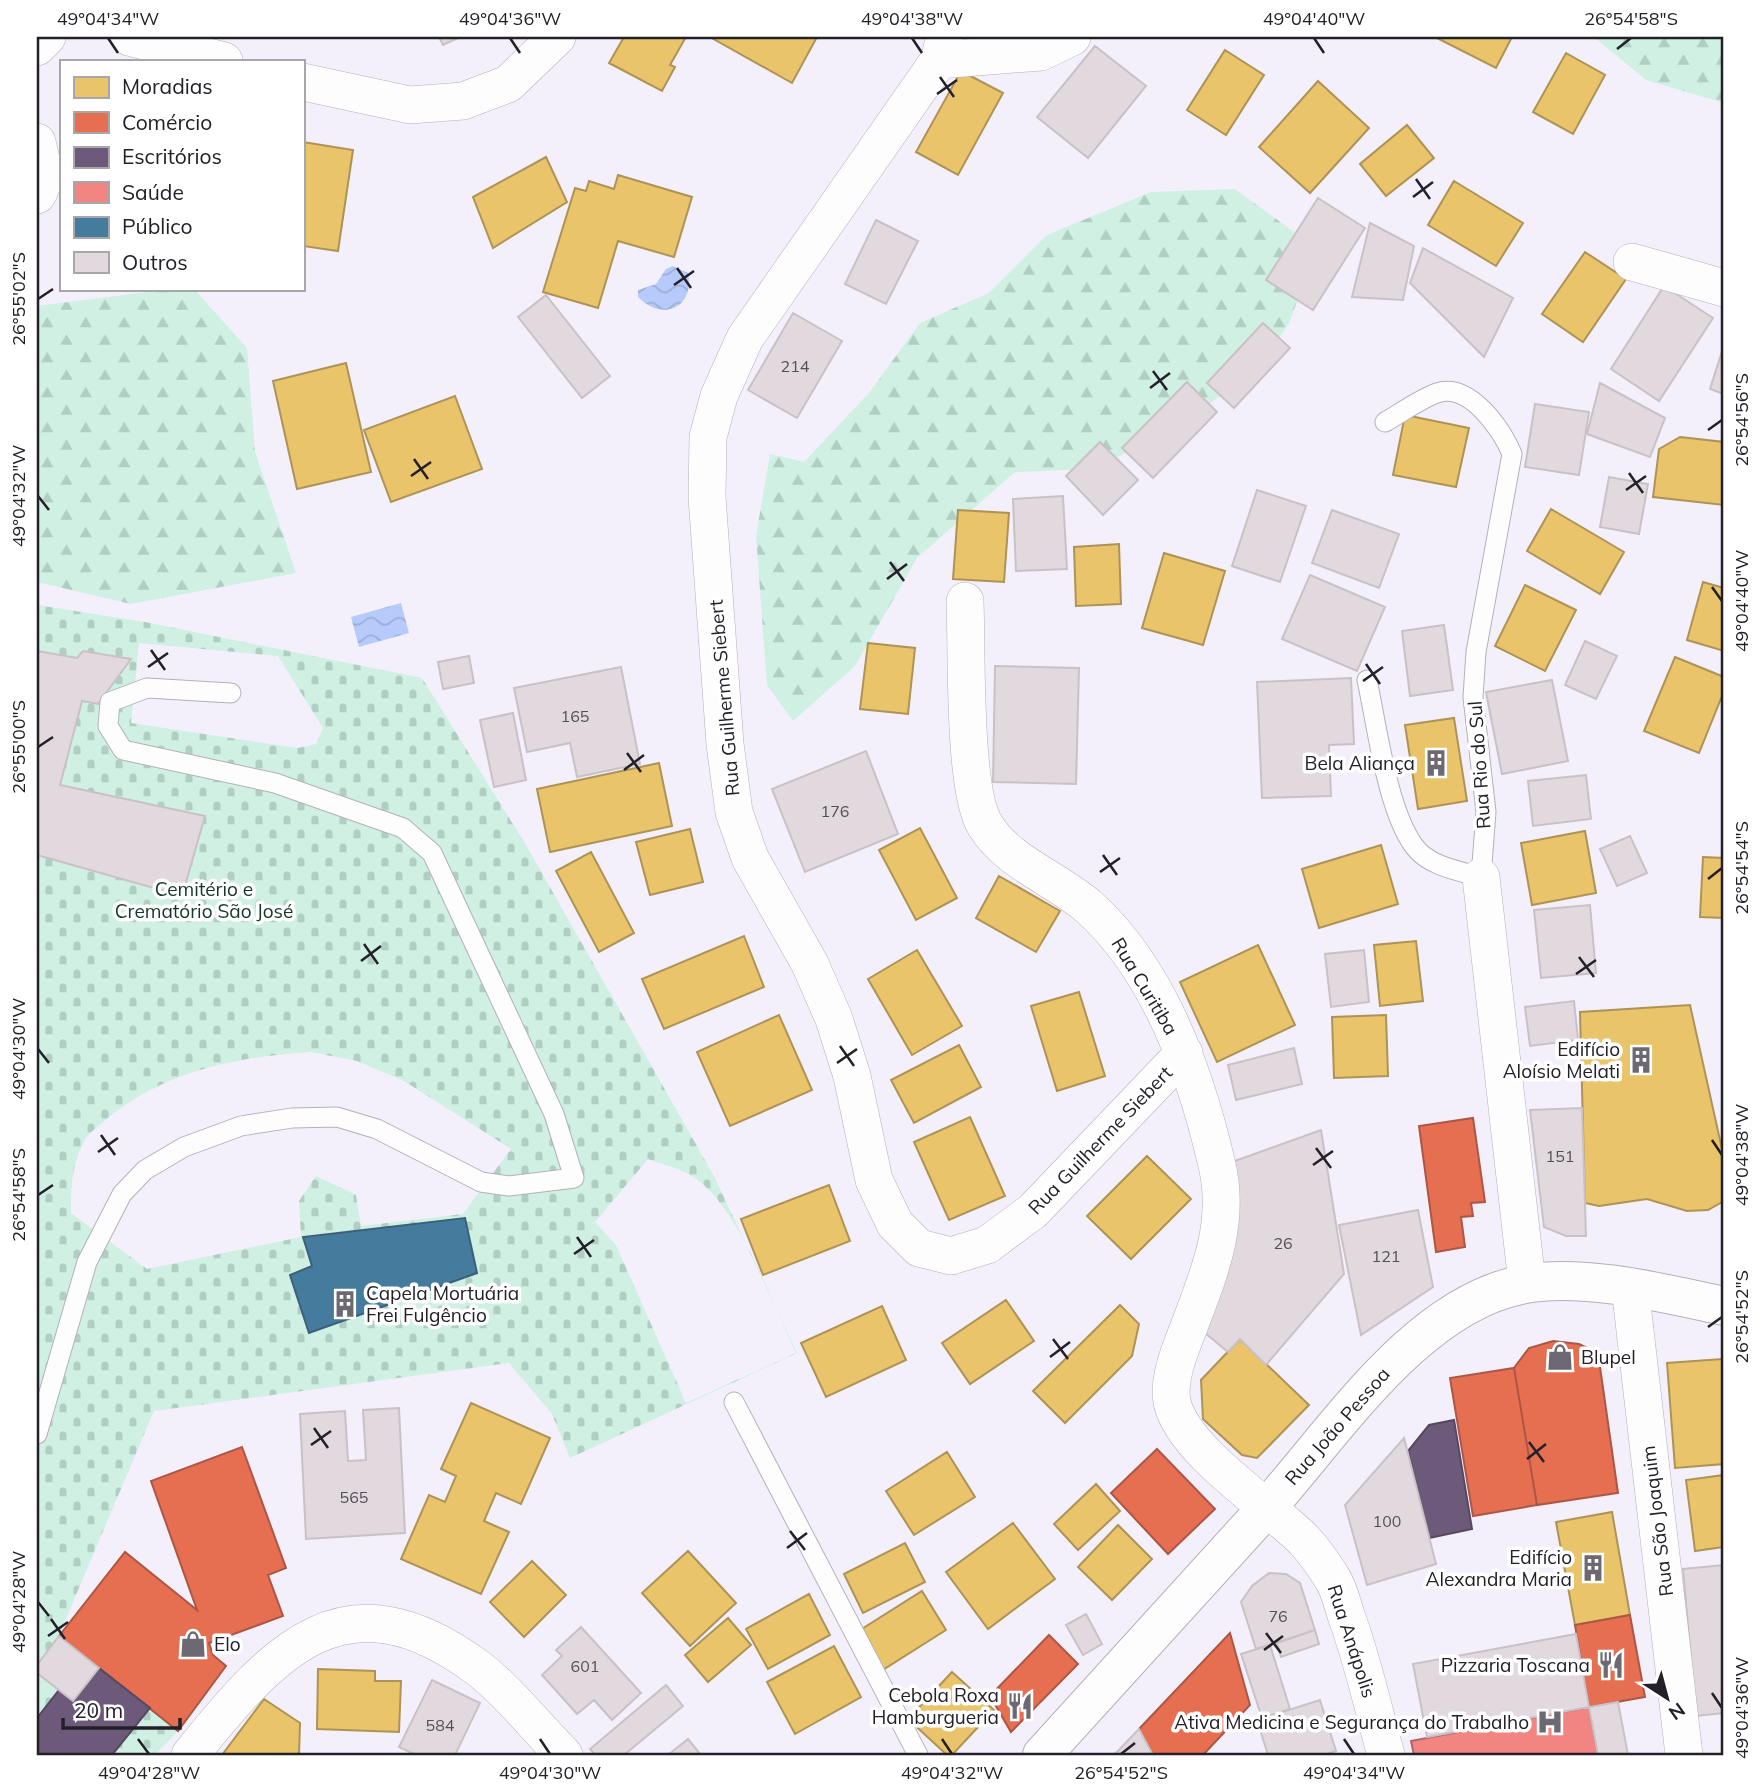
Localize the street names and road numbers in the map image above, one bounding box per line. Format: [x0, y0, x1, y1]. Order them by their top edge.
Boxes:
street label: Rua Guilherme Siebert [703, 598, 745, 797]
street label: Rua Rio do Sul [1463, 700, 1495, 830]
street label: Rua Curitiba [1106, 933, 1184, 1039]
street label: Rua Guilherme Siebert [1023, 1060, 1177, 1219]
street label: Rua João Pessoa [1279, 1362, 1395, 1490]
street label: Rua São Joaquim [1636, 1444, 1678, 1598]
street label: Rua Anápolis [1322, 1581, 1382, 1701]

